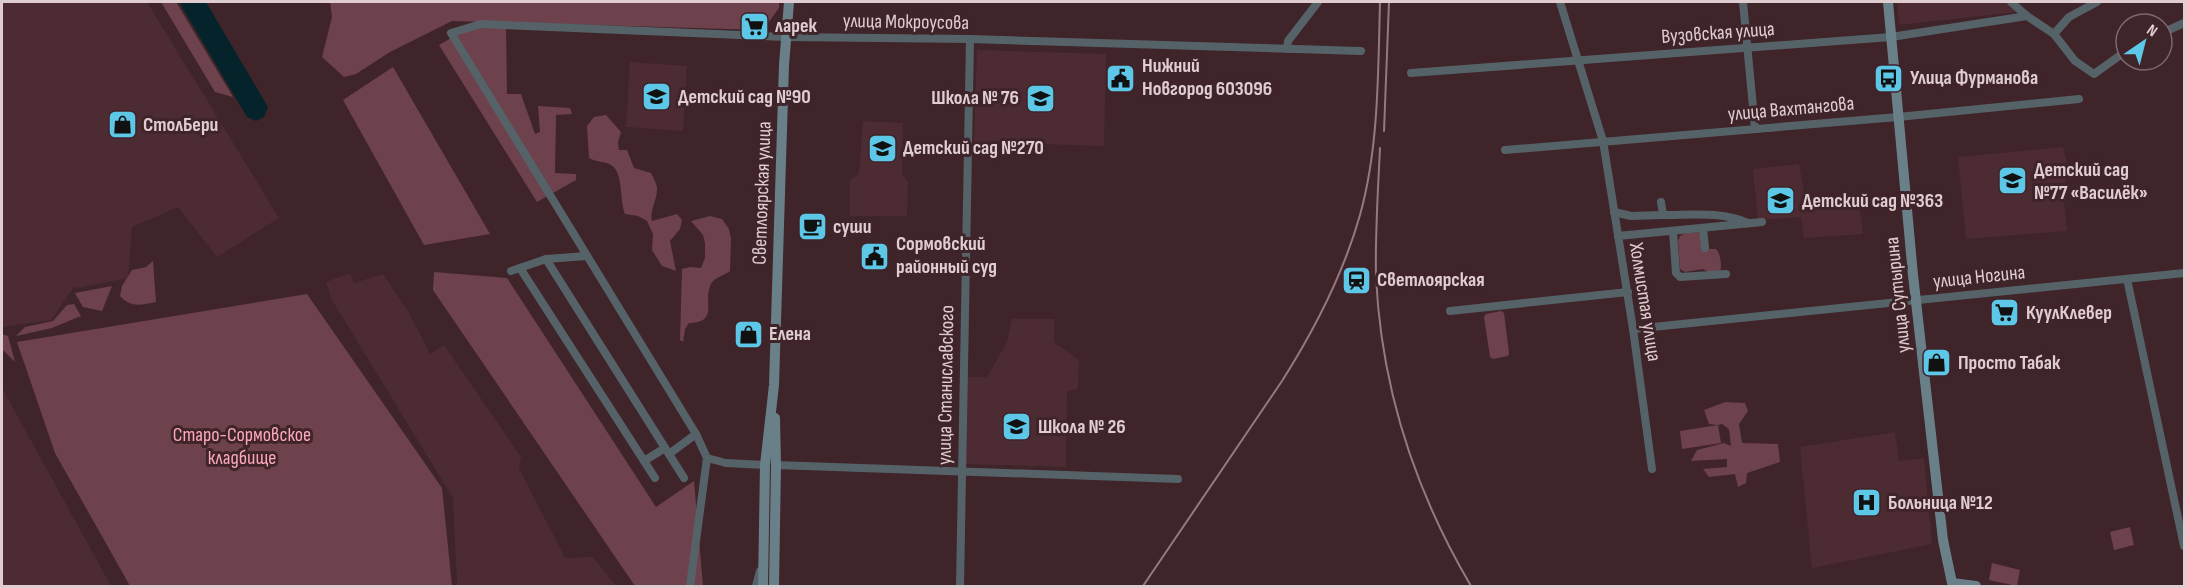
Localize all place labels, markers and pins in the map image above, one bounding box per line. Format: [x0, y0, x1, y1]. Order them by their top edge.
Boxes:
supermarket icon: ларек [738, 10, 770, 42]
place label: ларек [775, 14, 817, 38]
place label: Нижний Новгород 603096 [1142, 54, 1272, 101]
public building icon: Нижний Новгород 603096 [1105, 62, 1137, 94]
bus stop icon: Улица Фурманова [1873, 62, 1905, 94]
place label: Улица Фурманова [1910, 66, 2038, 90]
school or university icon: Детский сад №90 [641, 81, 673, 113]
school or university icon: Школа № 76 [1024, 82, 1056, 114]
place label: Детский сад №90 [678, 85, 811, 109]
place label: Школа № 76 [931, 86, 1019, 110]
shop icon: СтолБери [106, 109, 138, 141]
place label: СтолБери [143, 113, 218, 137]
school or university icon: Детский сад №270 [866, 132, 898, 164]
place label: Детский сад №270 [903, 136, 1044, 160]
place label: Детский сад №77 «Василёк» [2034, 158, 2148, 205]
school or university icon: Детский сад №77 «Василёк» [1997, 165, 2029, 197]
school or university icon: Детский сад №363 [1765, 185, 1797, 217]
place label: Детский сад №363 [1802, 189, 1943, 213]
cafe icon: суши [796, 211, 828, 243]
place label: суши [833, 215, 871, 239]
place label: Сормовский районный суд [896, 232, 997, 279]
public building icon: Сормовский районный суд [859, 240, 891, 272]
station icon: Светлоярская [1340, 264, 1372, 296]
place label: Светлоярская [1377, 268, 1485, 292]
supermarket icon: КуулКлевер [1989, 297, 2021, 329]
place label: КуулКлевер [2026, 301, 2112, 325]
shop icon: Елена [732, 318, 764, 350]
place label: Елена [769, 322, 811, 346]
shop icon: Просто Табак [1921, 347, 1953, 379]
place label: Просто Табак [1958, 351, 2061, 375]
school or university icon: Школа № 26 [1001, 411, 1033, 443]
place label: Школа № 26 [1038, 415, 1126, 439]
hospital icon: Больница №12 [1851, 487, 1883, 519]
place label: Больница №12 [1888, 491, 1993, 515]

